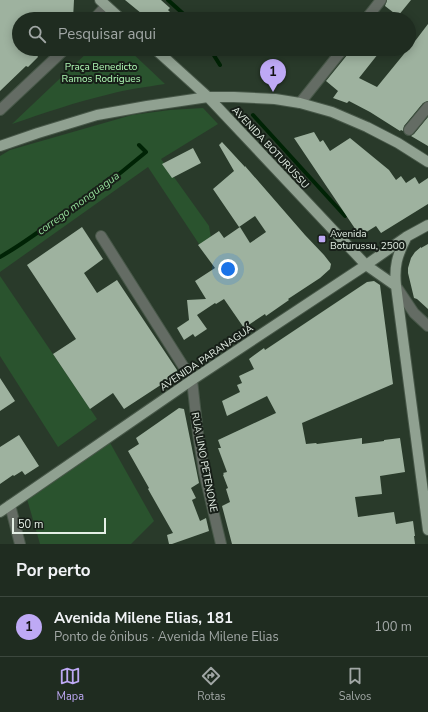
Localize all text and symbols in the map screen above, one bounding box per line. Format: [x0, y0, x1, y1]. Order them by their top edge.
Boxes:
search box [12, 12, 416, 56]
icon: search [26, 23, 48, 45]
text: Pesquisar aqui [58, 24, 156, 44]
pin: 1 [260, 59, 286, 92]
park label: Praça Benedicto Ramos Rodrigues [62, 60, 141, 86]
street label: AVENIDA BOTURUSSU [229, 104, 312, 192]
water label: corrego monguagua [34, 168, 123, 239]
place label: Avenida Boturussu, 2500 [330, 227, 405, 253]
marker: Avenida Boturussu, 2500 [317, 234, 327, 244]
your location [218, 259, 238, 279]
street label: AVENIDA PARANAGUÁ [157, 321, 257, 394]
street label: RUA LINO PETENONE [187, 411, 221, 514]
scale bar [12, 516, 106, 535]
text: 50 m [18, 517, 43, 532]
text: Por perto [16, 559, 91, 582]
text: Avenida Milene Elias, 181 [54, 608, 233, 628]
text: 1 [25, 618, 33, 636]
text: 100 m [374, 618, 412, 636]
text: Ponto de ônibus · Avenida Milene Elias [54, 628, 279, 646]
tab: Mapa [57, 665, 84, 704]
tab: Rotas [197, 665, 226, 704]
tab: Salvos [339, 665, 371, 704]

